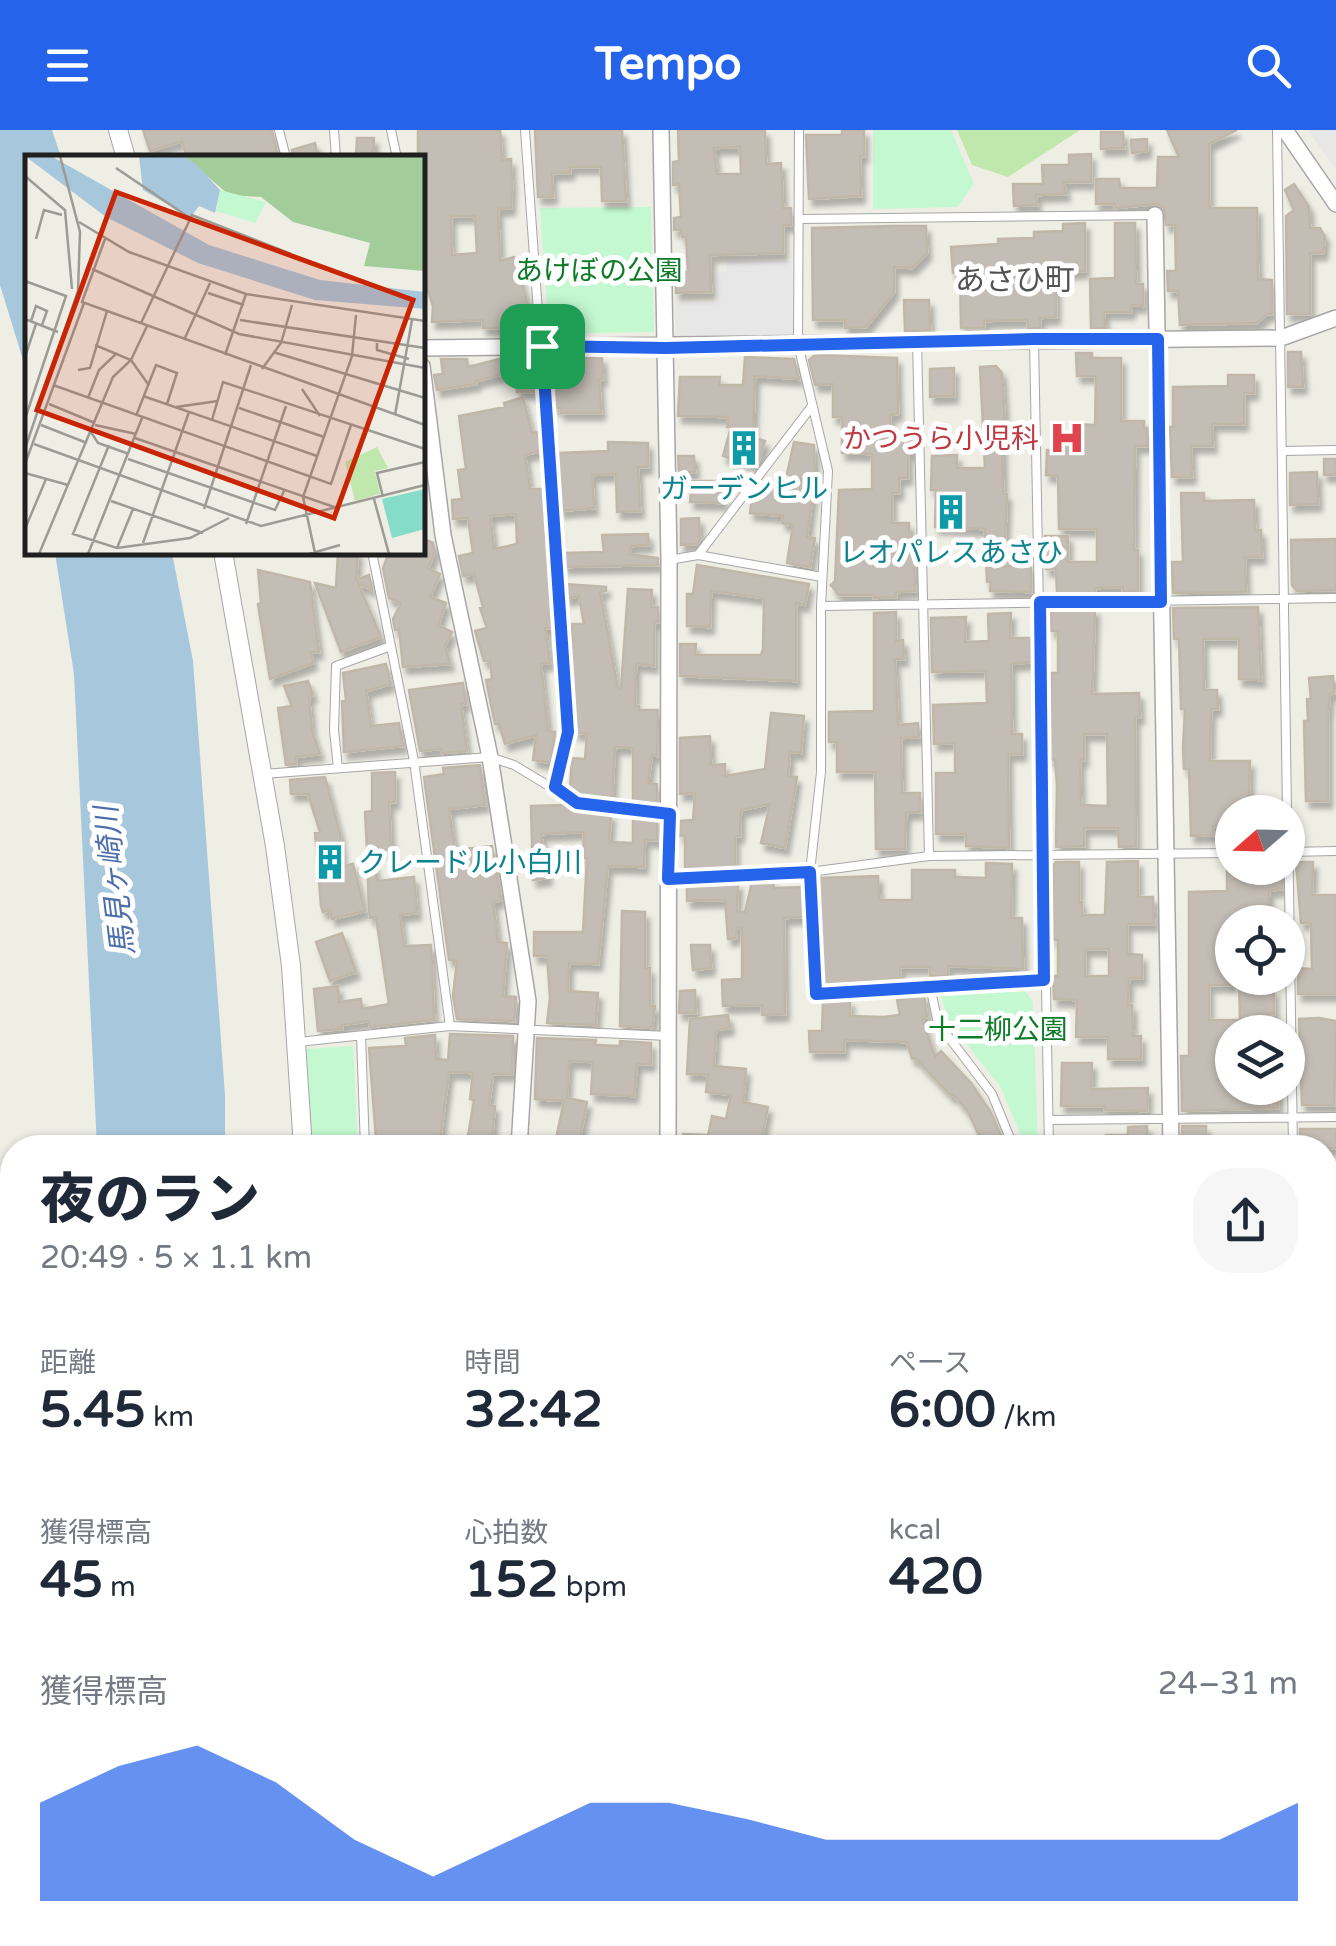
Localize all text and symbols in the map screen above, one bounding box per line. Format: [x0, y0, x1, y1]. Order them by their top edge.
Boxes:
icon: menu [40, 38, 95, 93]
text: Tempo [594, 38, 742, 92]
icon: search [1241, 38, 1296, 93]
inset map [25, 155, 425, 555]
park label: あけぼの公園 [515, 254, 683, 288]
district label: あさひ町 [955, 262, 1075, 299]
pin [500, 304, 585, 389]
icon: arrive [515, 319, 570, 374]
hospital icon: かつうら小児科 [1048, 419, 1086, 457]
place label: かつうら小児科 [843, 422, 1039, 456]
building icon: ガーデンヒル [725, 429, 763, 467]
place label: ガーデンヒル [660, 472, 828, 506]
building icon: レオパレスあさひ [932, 493, 970, 531]
place label: レオパレスあさひ [839, 536, 1063, 570]
north arrow [1215, 795, 1305, 885]
map controls [1215, 795, 1305, 1105]
water label: 馬見ヶ崎川 [88, 801, 143, 958]
building icon: クレードル小白川 [311, 843, 349, 881]
place label: クレードル小白川 [358, 846, 582, 880]
button: locate [1215, 905, 1305, 995]
park label: 十二柳公園 [928, 1013, 1068, 1047]
button: layers [1215, 1015, 1305, 1105]
text: 夜のラン [40, 1168, 260, 1234]
button: share [1193, 1168, 1298, 1273]
text: 20:49 · 5 × 1.1 km [40, 1239, 312, 1277]
text: 距離 [40, 1346, 96, 1380]
text: 時間 [464, 1346, 520, 1380]
text: ペース [889, 1346, 971, 1380]
text: 5.45 [40, 1380, 146, 1440]
text: 32:42 [464, 1380, 603, 1440]
text: 6:00 [889, 1380, 996, 1440]
text: km [146, 1400, 194, 1434]
text: /km [996, 1400, 1057, 1434]
text: kcal [889, 1513, 941, 1547]
text: 獲得標高 [40, 1516, 152, 1550]
text: 心拍数 [464, 1516, 548, 1550]
text: 420 [889, 1547, 983, 1607]
text: 45 [40, 1550, 103, 1610]
text: 152 [464, 1550, 559, 1610]
text: m [103, 1570, 136, 1604]
text: bpm [559, 1570, 627, 1604]
text: 24–31 m [1158, 1665, 1298, 1703]
text: 獲得標高 [40, 1673, 168, 1711]

